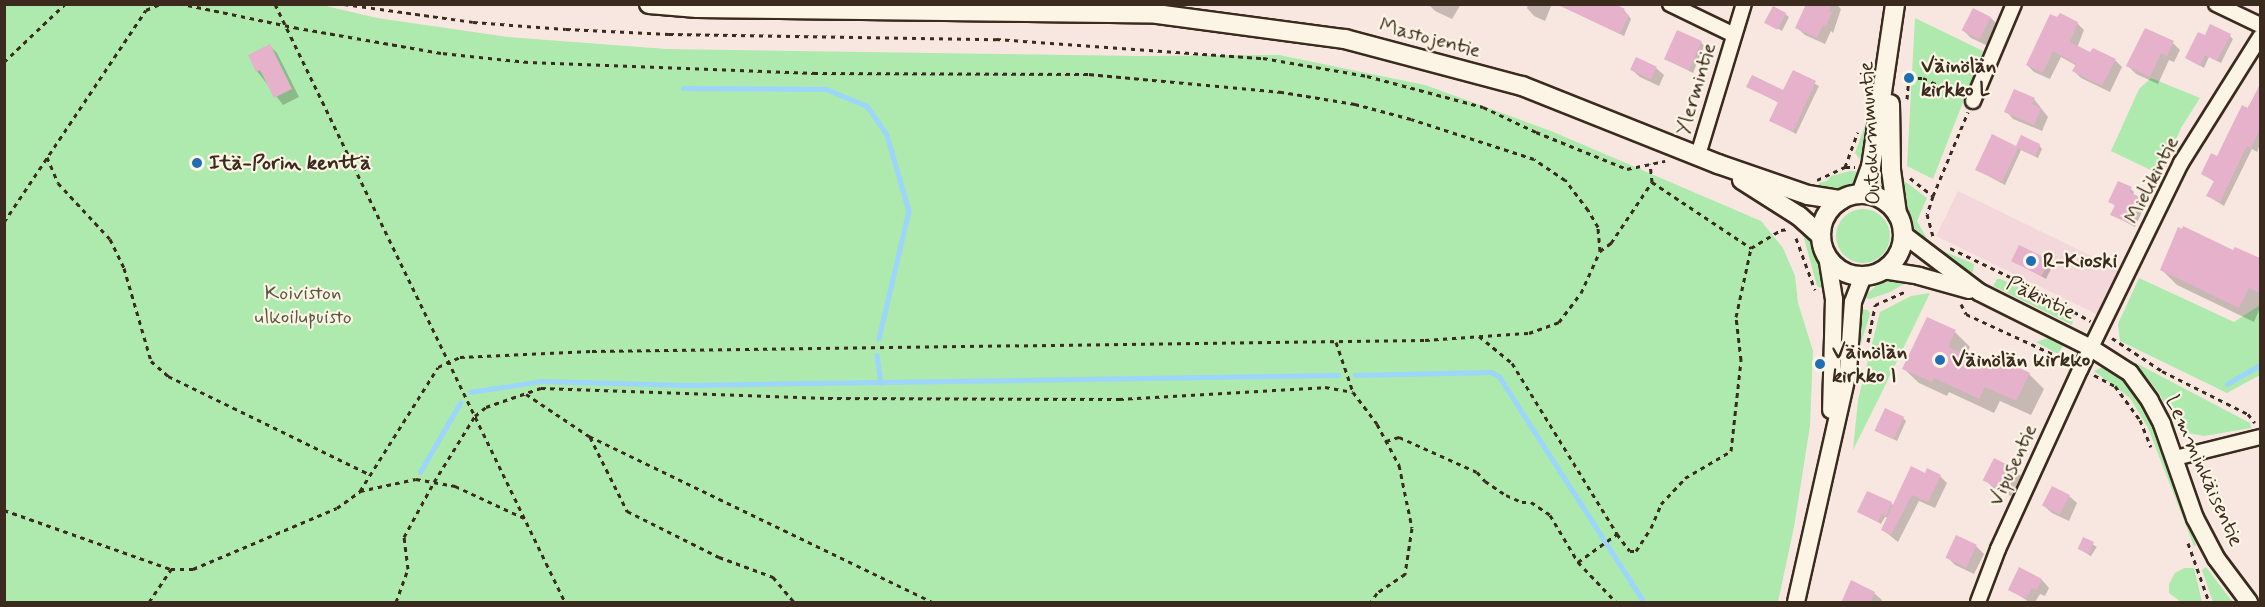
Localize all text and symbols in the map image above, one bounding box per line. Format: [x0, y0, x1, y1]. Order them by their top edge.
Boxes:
street label: Mastojentie [1376, 12, 1484, 64]
street label: Ylermintie [1670, 39, 1722, 139]
place label: Väinölän kirkko L [1921, 53, 1996, 103]
street label: Outokummuntie [1854, 61, 1886, 205]
marker: Väinölän kirkko L [1902, 71, 1916, 85]
street label: Mielikintie [2119, 132, 2185, 228]
place label: Itä-Porin kenttä [209, 150, 371, 176]
marker: Itä-Porin kenttä [190, 156, 204, 170]
place label: R-Kioski [2043, 248, 2117, 274]
marker: R-Kioski [2024, 254, 2038, 268]
street label: Päkintie [2002, 271, 2080, 325]
park label: Koiviston ulkoilupuisto [254, 280, 352, 330]
place label: Väinölän kirkko I [1832, 339, 1907, 389]
place label: Väinölän kirkko [1952, 347, 2085, 373]
marker: Väinölän kirkko [1933, 353, 1947, 367]
marker: Väinölän kirkko I [1813, 357, 1827, 371]
street label: Lemminkäisentie [2159, 392, 2249, 550]
street label: Vipusentie [1983, 420, 2043, 510]

